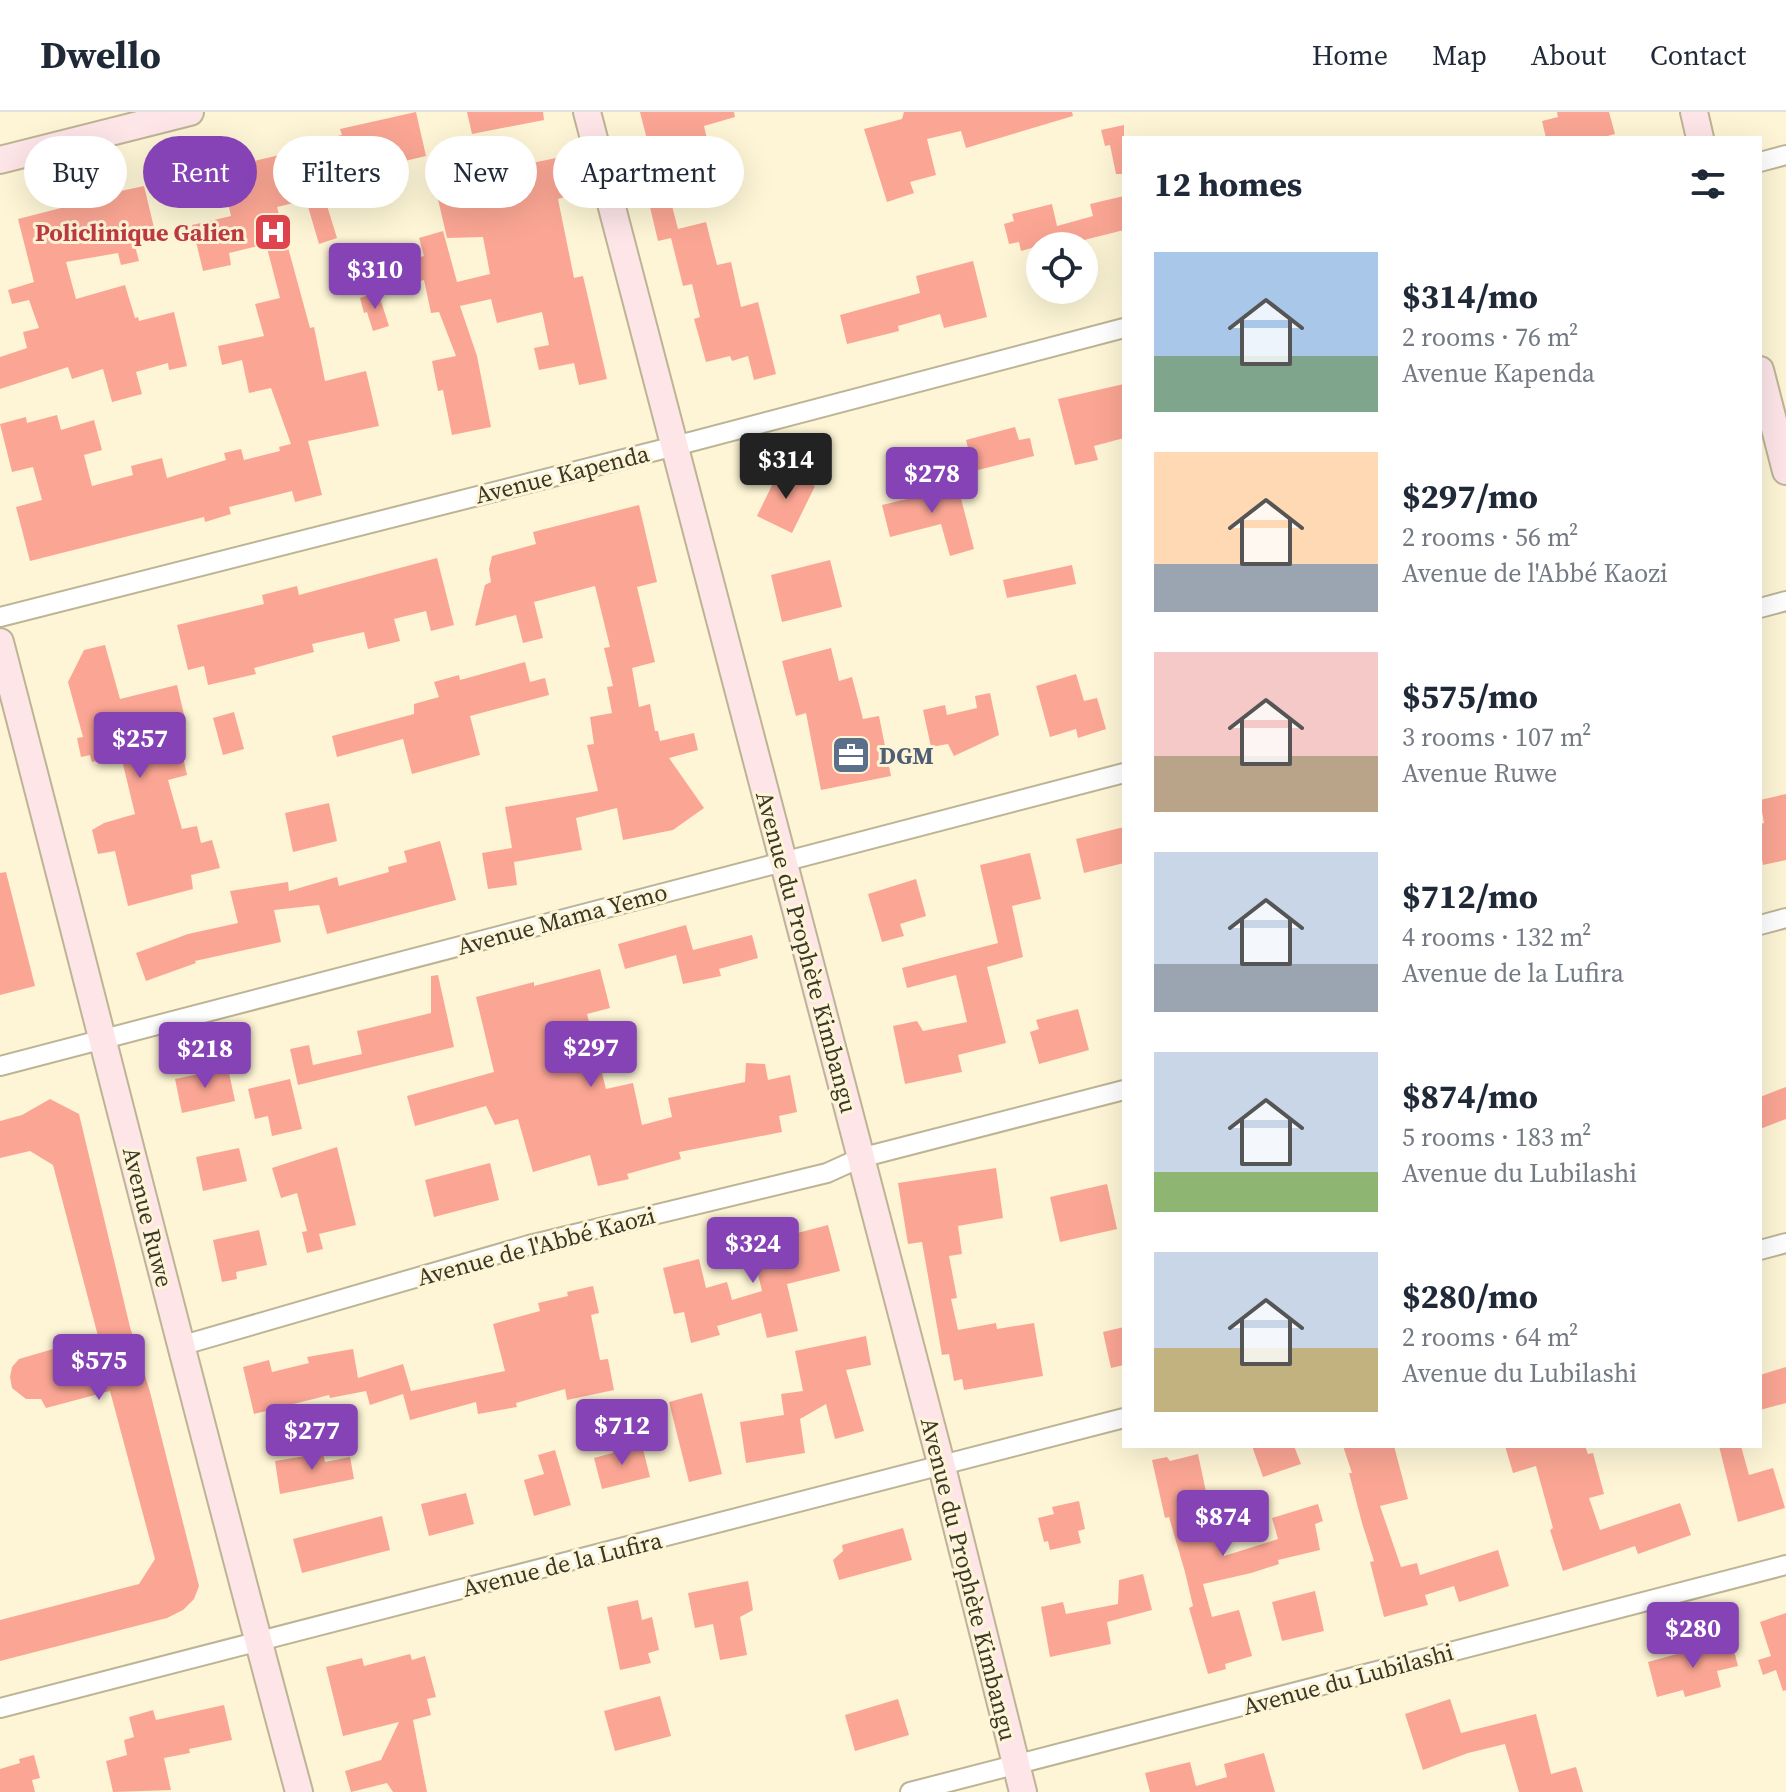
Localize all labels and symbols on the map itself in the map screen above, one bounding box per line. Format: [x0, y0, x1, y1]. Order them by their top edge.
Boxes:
hospital icon: Policlinique Galien [252, 211, 294, 253]
place label: Policlinique Galien [35, 216, 245, 249]
pin: $310 [328, 243, 422, 311]
pin: $314 [739, 433, 833, 501]
street label: Avenue Kapenda [472, 436, 653, 512]
pin: $278 [885, 447, 979, 515]
pin: $257 [93, 712, 187, 780]
office icon: DGM [830, 734, 872, 776]
place label: DGM [879, 739, 934, 772]
street label: Avenue du Prophète Kimbangu [748, 787, 866, 1117]
street label: Avenue Mama Yemo [453, 875, 671, 963]
pin: $297 [544, 1021, 638, 1089]
pin: $218 [158, 1022, 252, 1090]
street label: Avenue Ruwe [115, 1143, 181, 1291]
street label: Avenue de l'Abbé Kaozi [413, 1198, 659, 1294]
pin: $324 [706, 1217, 800, 1285]
pin: $575 [52, 1334, 146, 1402]
pin: $712 [575, 1399, 669, 1467]
pin: $277 [265, 1404, 359, 1472]
street label: Avenue du Prophète Kimbangu [913, 1414, 1025, 1744]
pin: $874 [1176, 1490, 1270, 1558]
street label: Avenue de la Lufira [459, 1523, 666, 1605]
pin: $280 [1646, 1602, 1740, 1670]
street label: Avenue du Lubilashi [1239, 1635, 1457, 1723]

